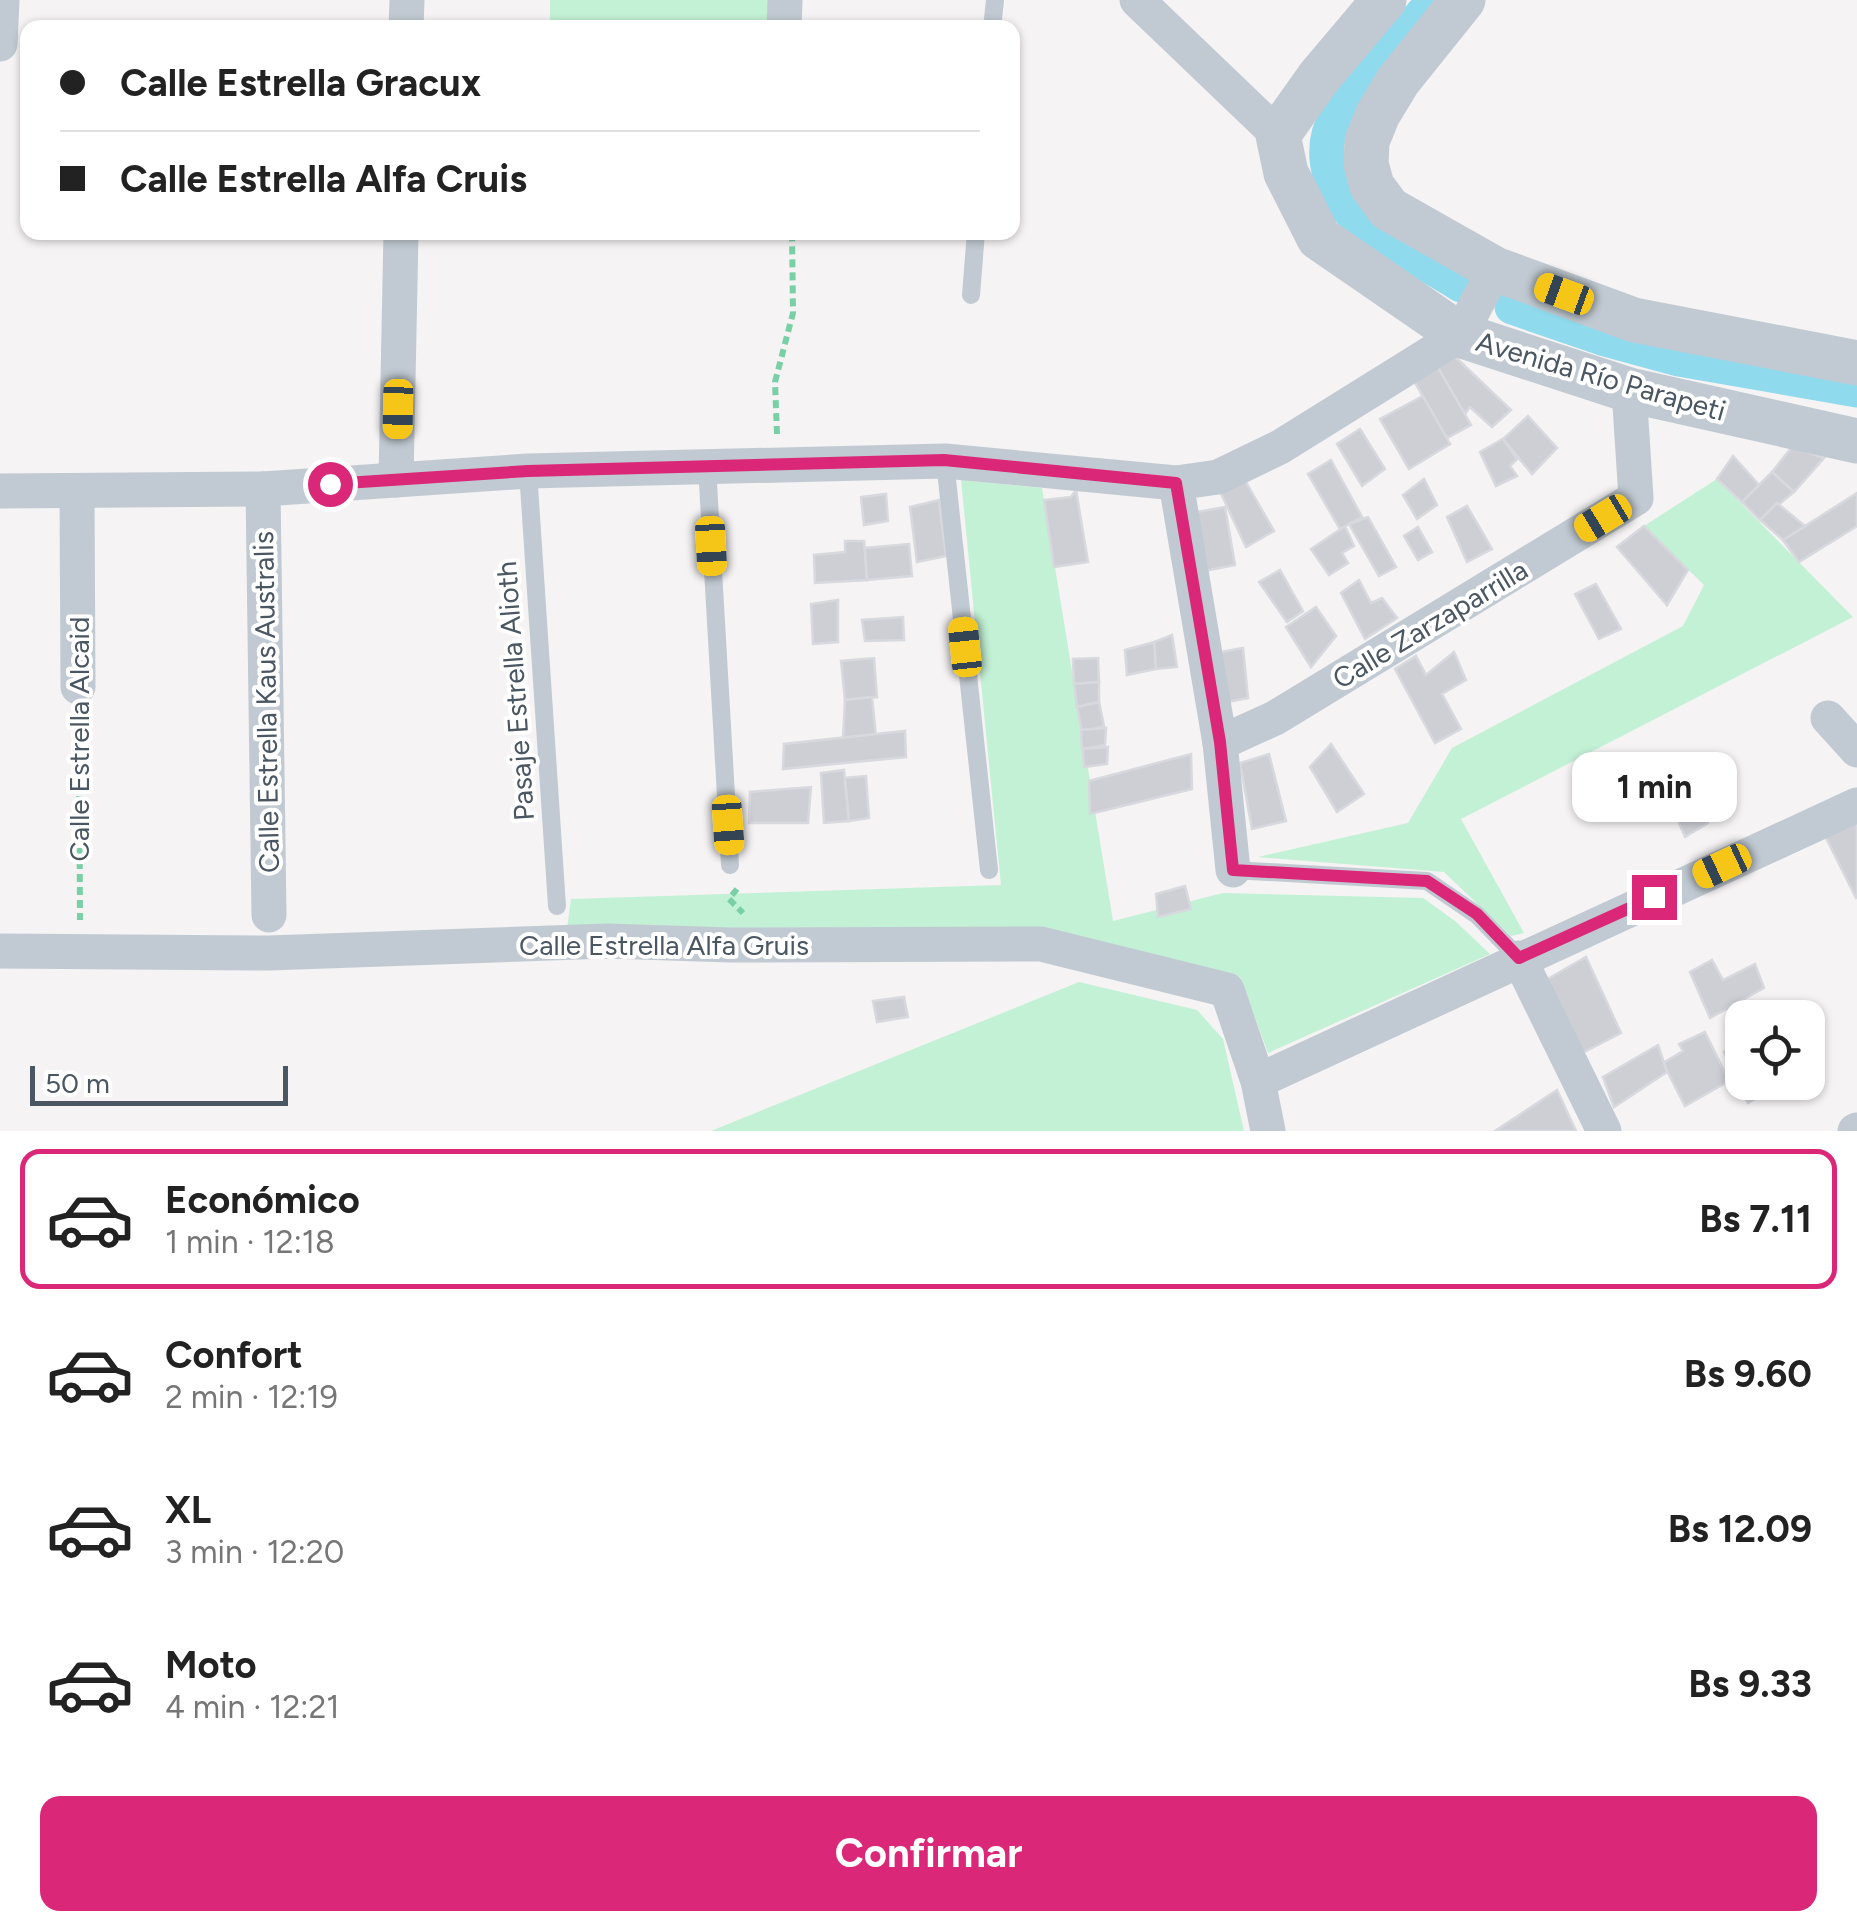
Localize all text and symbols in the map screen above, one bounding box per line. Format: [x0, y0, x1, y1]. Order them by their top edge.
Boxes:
text: Calle Estrella Gracux [120, 60, 481, 106]
text: Calle Estrella Alfa Cruis [120, 156, 527, 202]
car [1531, 270, 1597, 318]
street label: Avenida Río Parapeti [1472, 324, 1730, 428]
car [382, 379, 414, 439]
route start [308, 462, 353, 507]
car [1570, 490, 1636, 546]
car [694, 515, 728, 577]
street label: Calle Estrella Kaus Australis [246, 531, 286, 873]
street label: Calle Zarzaparrilla [1326, 552, 1534, 696]
street label: Pasaje Estrella Alioth [489, 560, 541, 822]
car [947, 616, 983, 678]
street label: Calle Estrella Alcaid [62, 617, 96, 861]
callout: 1 min [1572, 752, 1736, 822]
text: 1 min [1617, 768, 1692, 806]
car [711, 794, 745, 856]
car [1688, 840, 1756, 892]
route end [1632, 875, 1677, 920]
street label: Calle Estrella Alfa Gruis [519, 928, 809, 962]
map controls [1725, 1000, 1825, 1100]
button: locate [1725, 1000, 1825, 1100]
scale bar [30, 1061, 288, 1106]
text: 50 m [45, 1066, 110, 1100]
icon: car [45, 1174, 135, 1264]
text: Económico [165, 1177, 360, 1223]
text: Bs 7.11 [1699, 1196, 1812, 1242]
text: 1 min · 12:18 [165, 1223, 335, 1261]
icon: car [45, 1329, 135, 1419]
text: Confort [165, 1332, 302, 1378]
text: Bs 9.60 [1684, 1351, 1812, 1397]
text: 2 min · 12:19 [165, 1378, 338, 1416]
icon: car [45, 1484, 135, 1574]
text: XL [165, 1487, 211, 1533]
text: Bs 12.09 [1668, 1506, 1812, 1552]
text: 3 min · 12:20 [165, 1533, 344, 1571]
icon: car [45, 1639, 135, 1729]
text: Moto [165, 1642, 257, 1688]
text: Bs 9.33 [1688, 1661, 1812, 1707]
text: 4 min · 12:21 [165, 1688, 340, 1726]
button: Confirmar [40, 1796, 1817, 1911]

